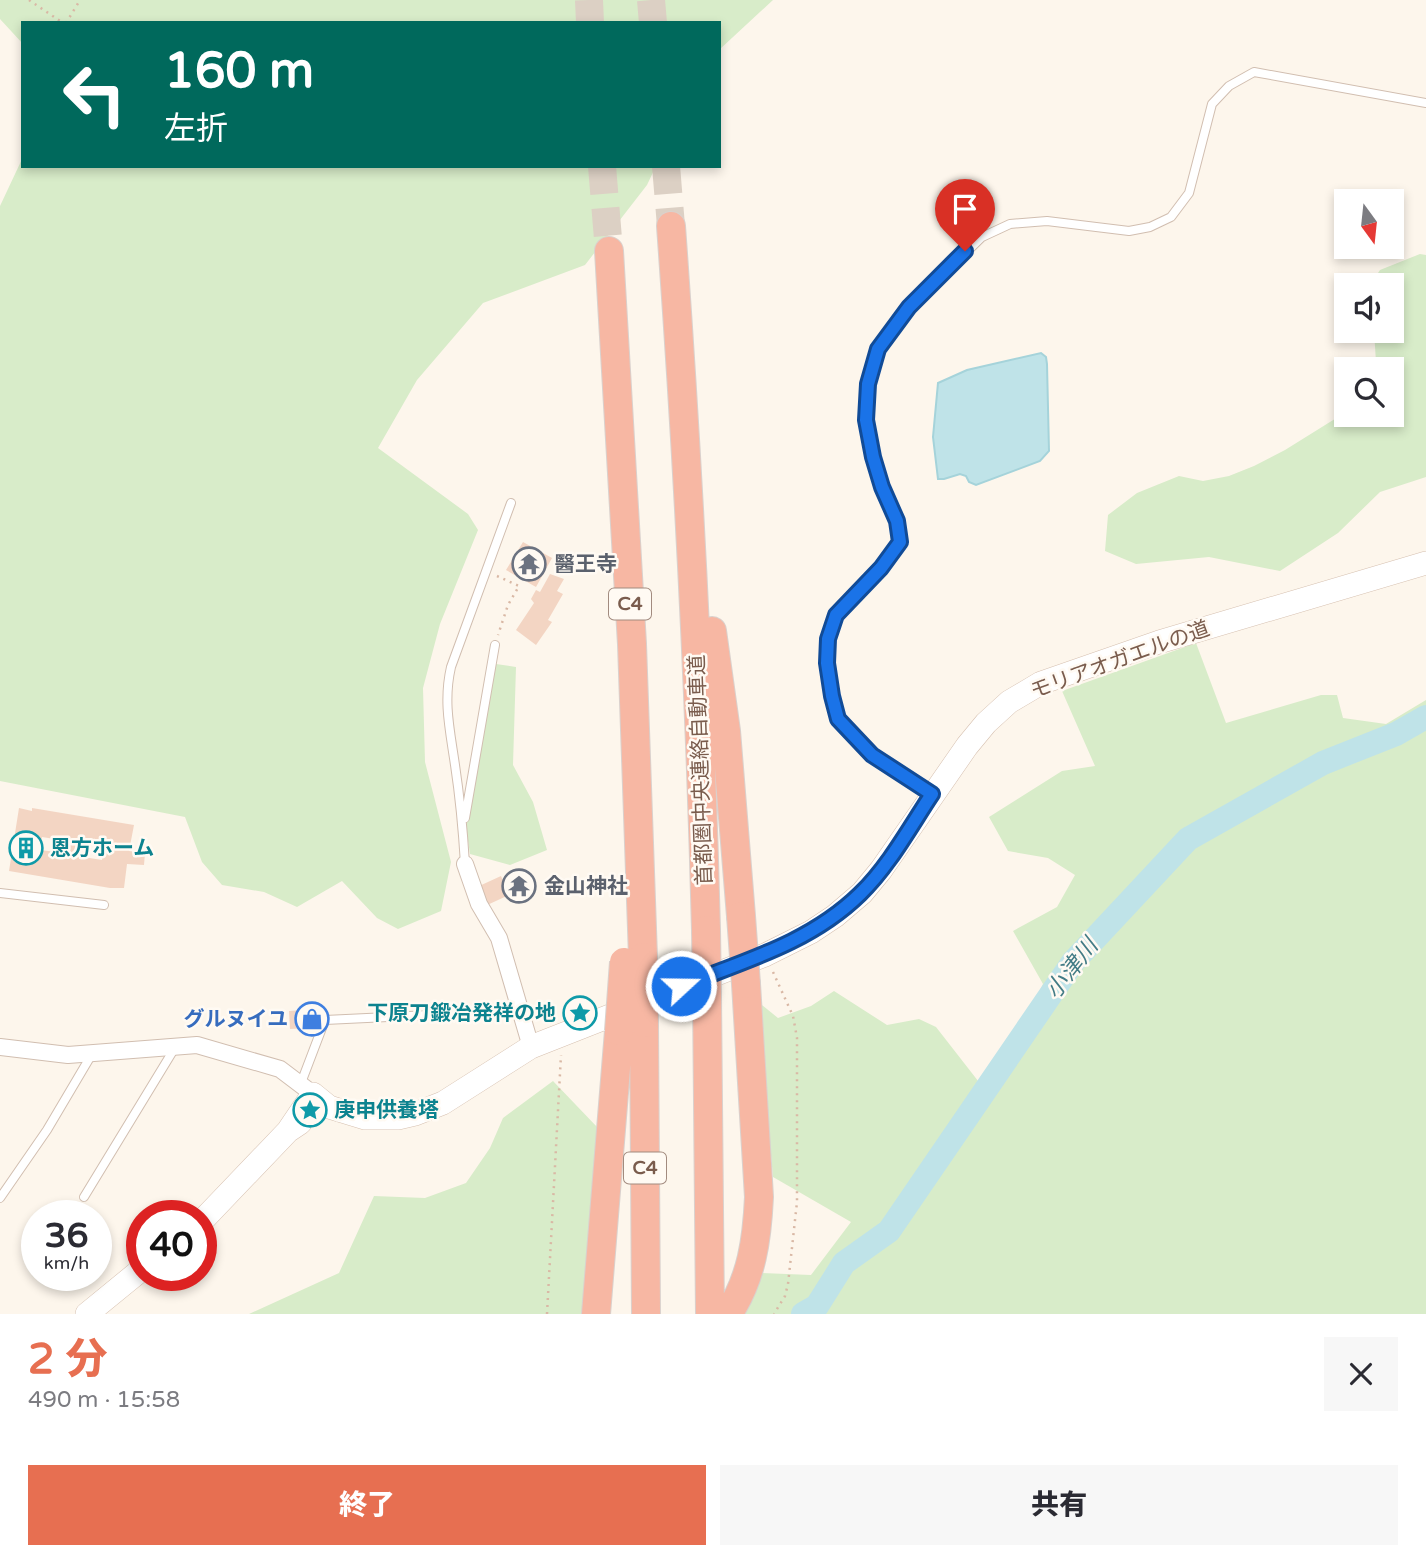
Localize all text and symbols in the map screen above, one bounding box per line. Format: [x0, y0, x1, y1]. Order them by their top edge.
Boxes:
text: 160 m [164, 42, 314, 101]
icon: left [49, 49, 140, 140]
text: 左折 [164, 110, 228, 148]
pin [935, 179, 995, 251]
north arrow [1334, 189, 1404, 259]
map controls [1334, 189, 1404, 427]
icon: arrive [946, 190, 984, 228]
button: sound [1334, 273, 1404, 343]
button: search [1334, 357, 1404, 427]
temple icon: 醫王寺 [510, 545, 548, 583]
place label: 醫王寺 [554, 552, 617, 577]
road number: C4 [609, 589, 651, 620]
street label: モリアオガエルの道 [1027, 616, 1213, 704]
street label: 首都圏中央連絡自動車道 [684, 654, 718, 886]
building icon: 恩方ホーム [7, 829, 45, 867]
place label: 恩方ホーム [50, 836, 154, 861]
temple icon: 金山神社 [500, 867, 538, 905]
place label: 金山神社 [544, 874, 628, 899]
water label: 小津川 [1040, 931, 1106, 1005]
position arrow [644, 949, 718, 1023]
place icon: 下原刀鍛冶発祥の地 [561, 994, 599, 1032]
shop icon: グルヌイユ [293, 1000, 331, 1038]
place label: 下原刀鍛冶発祥の地 [367, 1001, 556, 1026]
place label: グルヌイユ [183, 1007, 288, 1032]
place icon: 庚申供養塔 [291, 1091, 329, 1129]
place label: 庚申供養塔 [334, 1098, 439, 1123]
road number: C4 [624, 1152, 666, 1184]
speed limit sign: 40 [126, 1200, 217, 1291]
text: 36 [45, 1215, 88, 1257]
text: km/h [44, 1252, 89, 1274]
text: 2 分 [28, 1334, 107, 1385]
button: close [1324, 1337, 1398, 1411]
text: 490 m · 15:58 [28, 1386, 180, 1414]
button: 終了 [28, 1465, 706, 1545]
button: 共有 [720, 1465, 1398, 1545]

